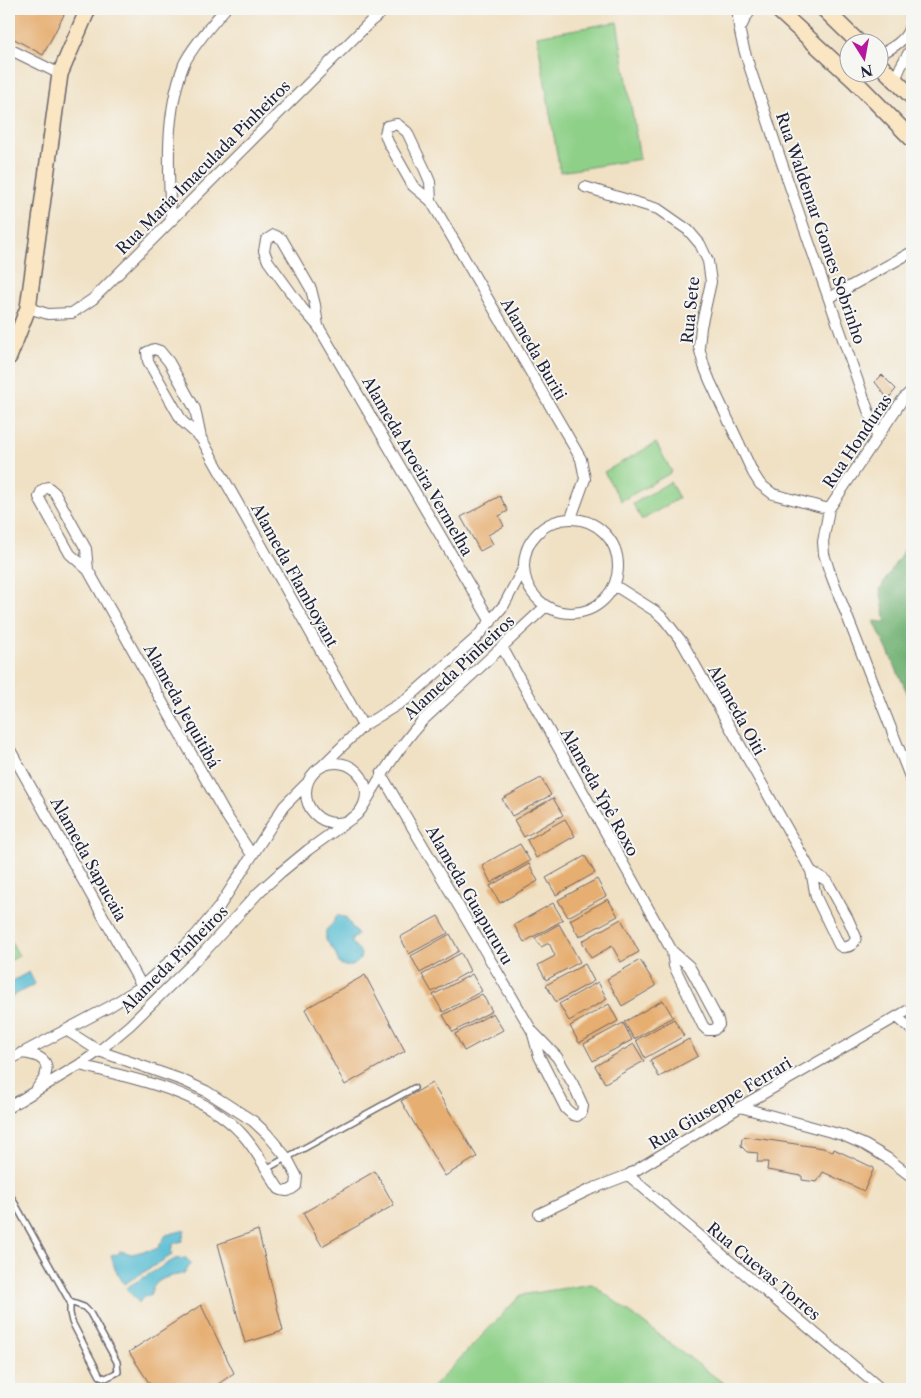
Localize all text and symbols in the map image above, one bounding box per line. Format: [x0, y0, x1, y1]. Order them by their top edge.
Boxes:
north arrow [838, 32, 888, 82]
text: N [859, 61, 874, 81]
street label: Rua Maria Imaculada Pinheiros [112, 76, 294, 258]
street label: Rua Waldemar Gomes Sobrinho [772, 110, 870, 347]
street label: Rua Sete [677, 275, 703, 344]
street label: Alameda Buriti [496, 294, 571, 404]
street label: Alameda Aroeira Vermelha [358, 372, 478, 560]
street label: Rua Honduras [818, 390, 896, 492]
street label: Alameda Flamboyant [247, 499, 343, 651]
street label: Alameda Pinheiros [399, 611, 518, 724]
street label: Alameda Jequitibá [139, 640, 225, 772]
street label: Alameda Oiti [704, 661, 770, 759]
street label: Alameda Ypê Roxo [556, 724, 644, 860]
street label: Alameda Sapucaia [46, 792, 132, 925]
street label: Alameda Guapuruvu [422, 821, 518, 968]
street label: Alameda Pinheiros [115, 901, 232, 1018]
street label: Rua Giuseppe Ferrari [645, 1052, 795, 1153]
street label: Rua Cuevas Torres [703, 1218, 825, 1324]

